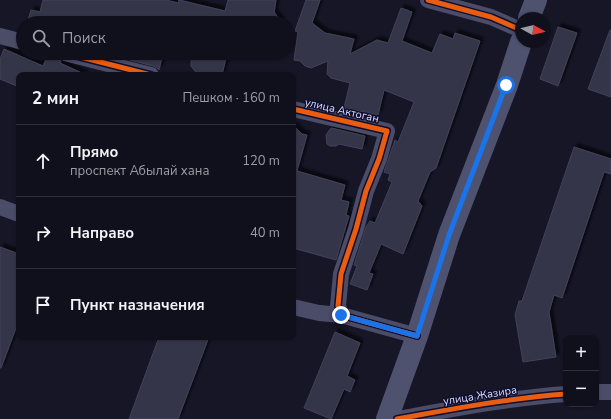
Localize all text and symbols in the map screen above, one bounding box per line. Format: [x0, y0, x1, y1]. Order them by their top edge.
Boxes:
north arrow [515, 12, 551, 48]
search box [16, 16, 296, 60]
icon: search [30, 27, 52, 49]
text: Поиск [62, 28, 106, 48]
route start [497, 76, 515, 94]
text: 2 мин [32, 87, 79, 110]
text: Пешком · 160 m [182, 89, 280, 107]
street label: улица Актоган [303, 95, 380, 126]
text: Прямо [70, 142, 118, 162]
icon: ahead [32, 150, 54, 172]
text: 120 m [242, 152, 280, 170]
text: проспект Абылай хана [70, 162, 209, 180]
icon: right [32, 222, 54, 244]
text: Направо [70, 223, 134, 243]
text: 40 m [250, 224, 280, 242]
icon: arrive [32, 294, 54, 316]
text: Пункт назначения [70, 295, 205, 315]
route end [332, 306, 350, 324]
map controls [563, 335, 599, 407]
button: + [563, 335, 599, 371]
button: − [563, 371, 599, 407]
street label: улица Жазира [442, 382, 518, 409]

